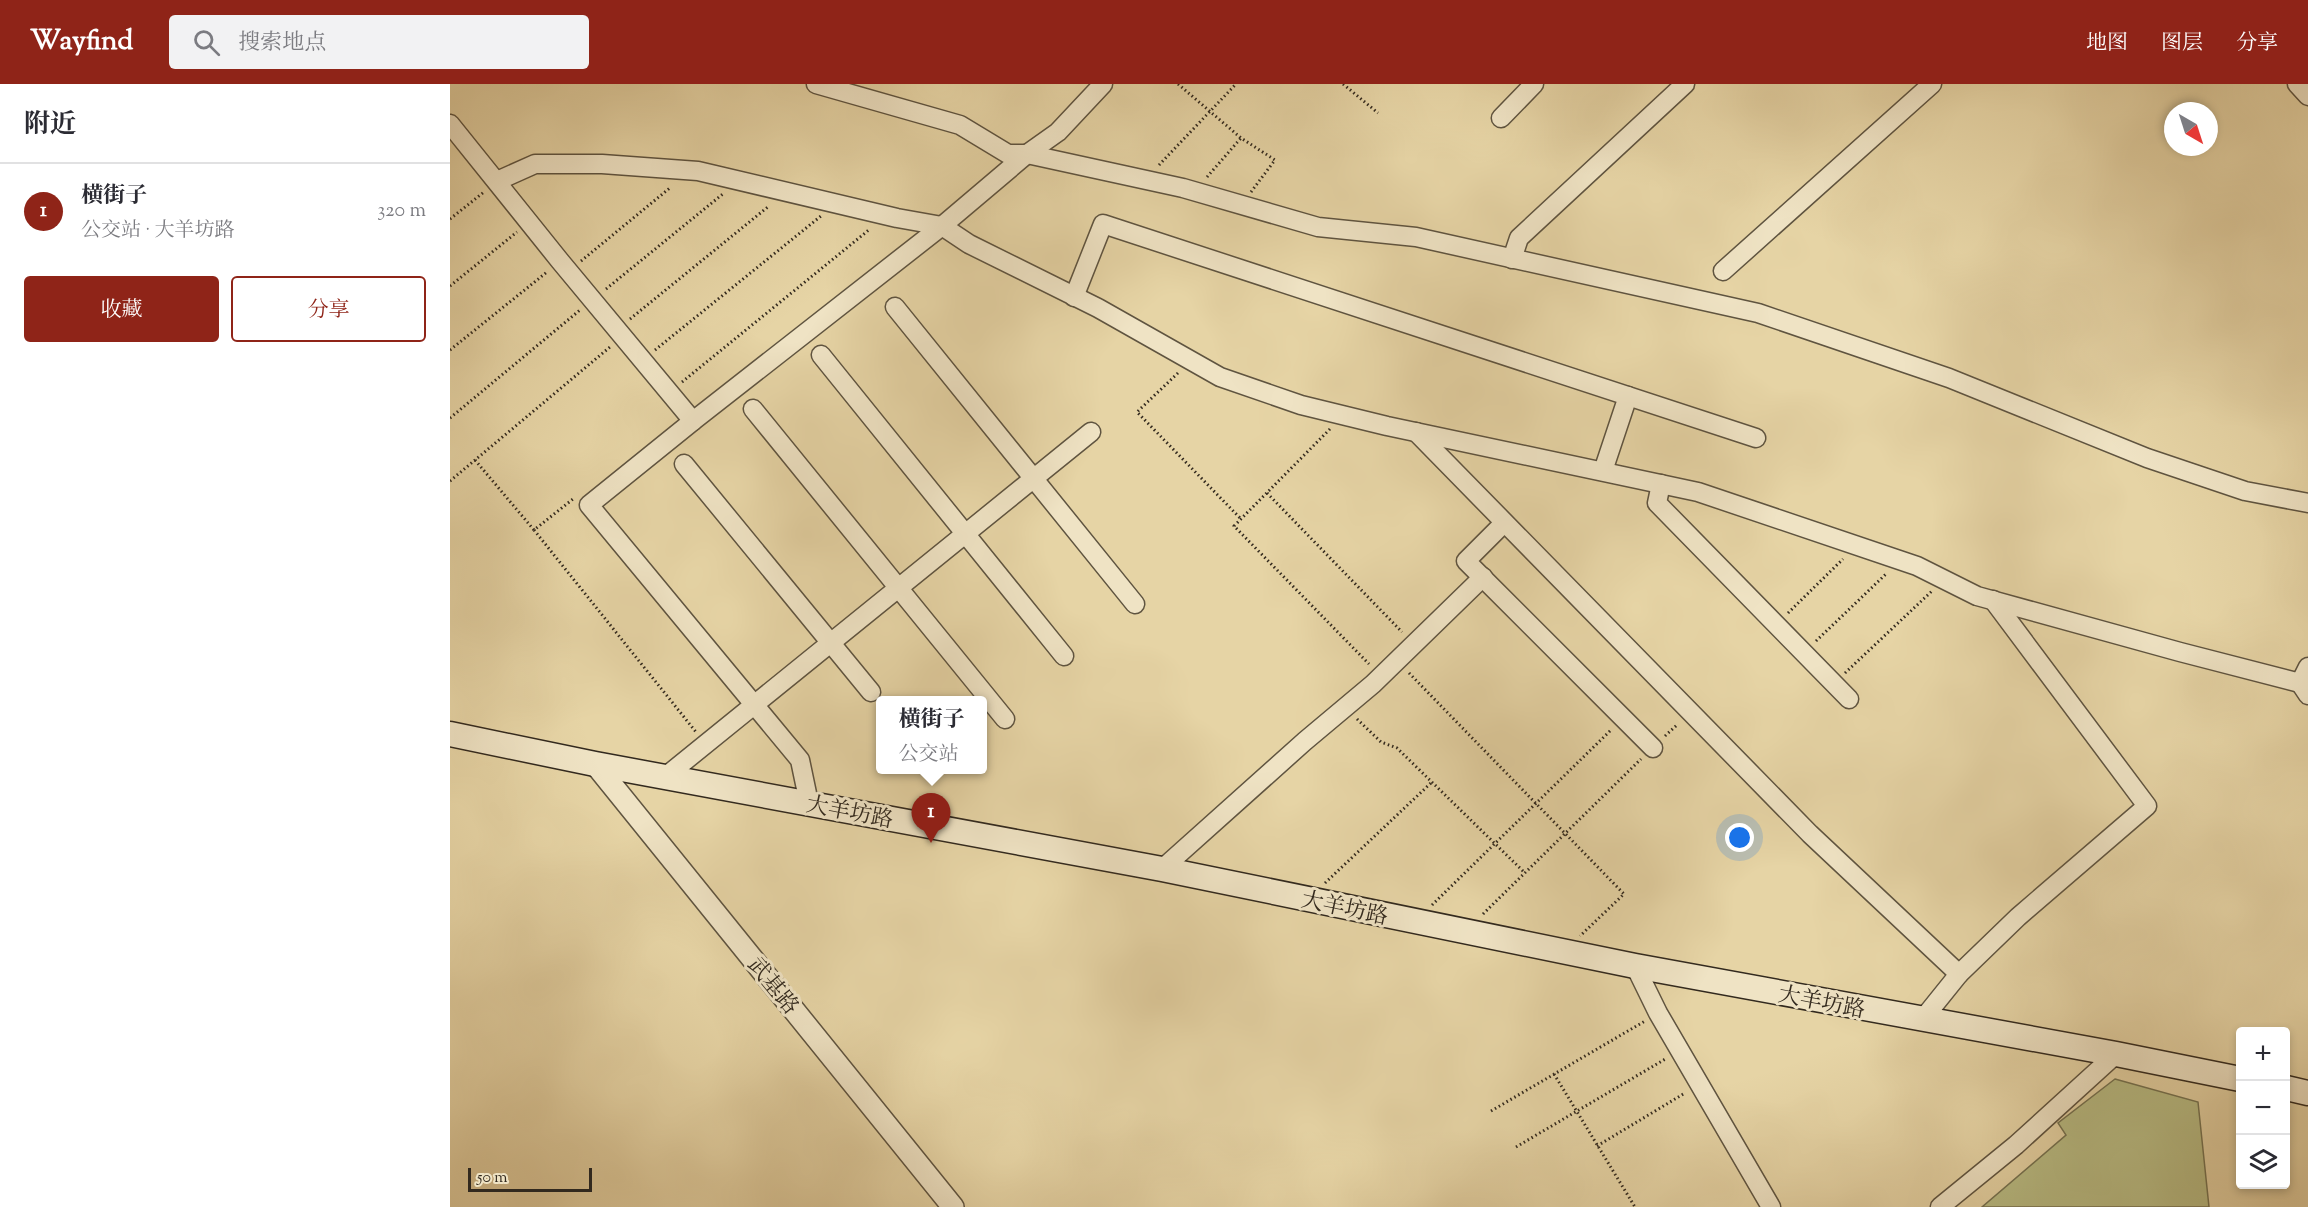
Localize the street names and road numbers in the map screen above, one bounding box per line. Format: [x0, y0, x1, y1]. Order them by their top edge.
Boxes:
street label: 大羊坊路 [803, 790, 896, 838]
street label: 大羊坊路 [1298, 885, 1391, 935]
street label: 武基路 [738, 951, 805, 1023]
street label: 大羊坊路 [1775, 980, 1868, 1028]

